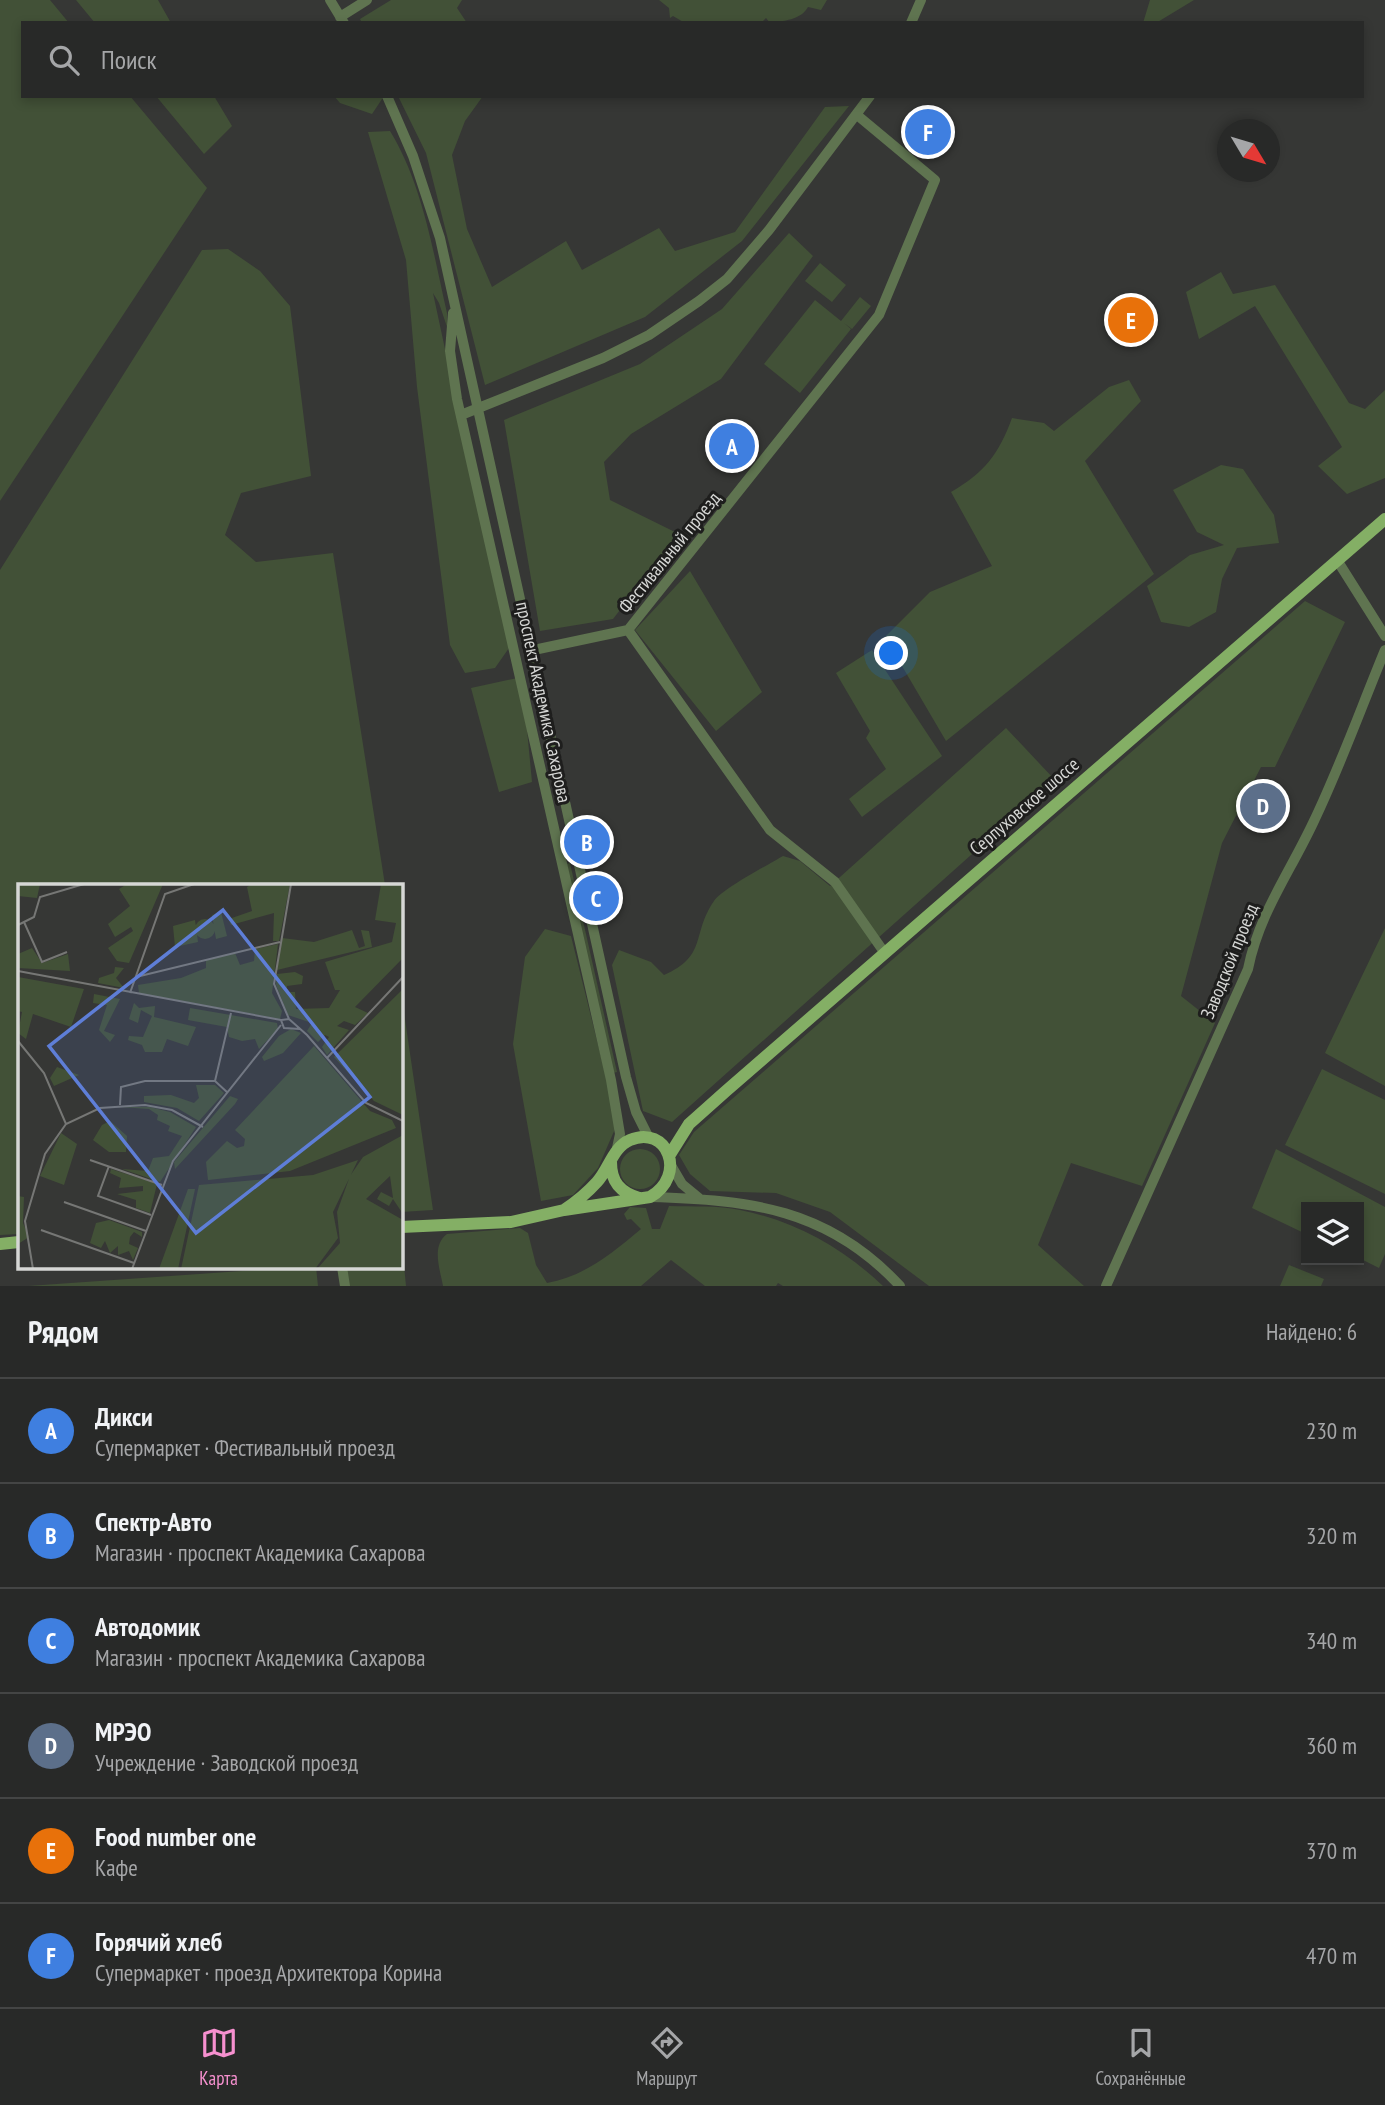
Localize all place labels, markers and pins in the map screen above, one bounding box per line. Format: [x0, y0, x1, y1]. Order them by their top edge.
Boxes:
pin: F [905, 106, 951, 158]
pin: E [1108, 294, 1154, 346]
pin: A [709, 420, 755, 472]
pin: D [1240, 780, 1286, 832]
pin: B [564, 816, 610, 868]
pin: C [573, 872, 619, 924]

